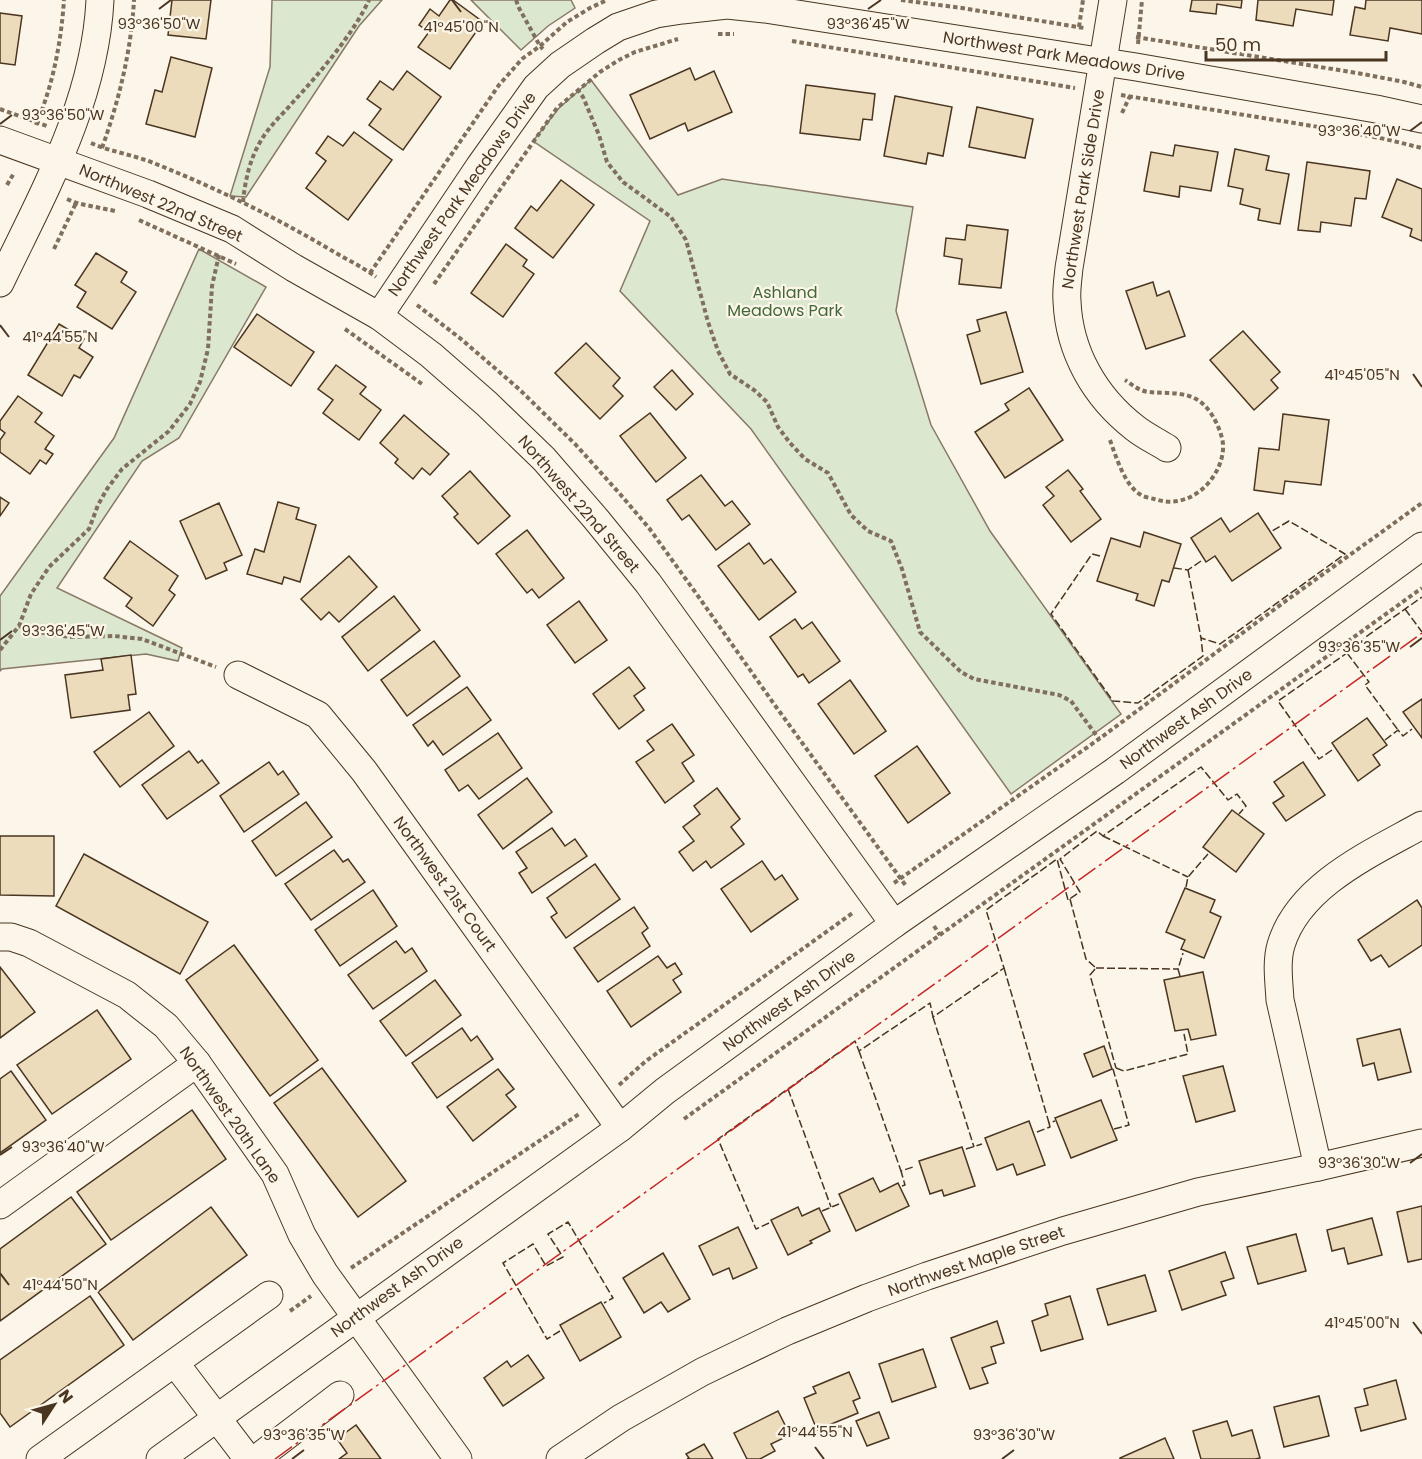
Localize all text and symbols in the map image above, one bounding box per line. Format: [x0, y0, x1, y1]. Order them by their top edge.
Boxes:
text: 93°36'50"W [117, 13, 201, 34]
text: 93°36'45"W [826, 13, 910, 34]
text: 41°45'00"N [423, 16, 499, 37]
scale bar [1206, 24, 1386, 62]
street label: Northwest Park Meadows Drive [941, 25, 1187, 87]
text: 50 m [1215, 32, 1261, 57]
street label: Northwest Park Meadows Drive [382, 87, 542, 301]
street label: Northwest Park Side Drive [1056, 87, 1110, 291]
text: 93°36'50"W [21, 104, 105, 125]
text: 93°36'40"W [1317, 120, 1401, 141]
street label: Northwest 22nd Street [76, 158, 246, 248]
park label: Ashland Meadows Park [727, 281, 844, 322]
text: 41°44'55"N [22, 326, 98, 347]
text: 41°45'05"N [1324, 364, 1400, 385]
street label: Northwest 22nd Street [513, 430, 645, 578]
text: 93°36'45"W [21, 620, 105, 641]
text: 93°36'35"W [1318, 636, 1401, 657]
street label: Northwest Ash Drive [1115, 663, 1257, 775]
street label: Northwest 21st Court [388, 812, 502, 957]
street label: Northwest Ash Drive [718, 945, 860, 1057]
street label: Northwest 20th Lane [174, 1042, 286, 1188]
text: 93°36'40"W [21, 1136, 105, 1157]
text: 93°36'30"W [1318, 1152, 1401, 1173]
street label: Northwest Maple Street [885, 1220, 1068, 1302]
street label: Northwest Ash Drive [326, 1231, 468, 1343]
text: 41°44'50"N [22, 1274, 98, 1295]
text: 41°45'00"N [1324, 1312, 1400, 1333]
north arrow [24, 1375, 84, 1435]
text: N [53, 1385, 79, 1408]
text: 41°44'55"N [777, 1421, 853, 1442]
text: 93°36'35"W [263, 1424, 346, 1445]
text: 93°36'30"W [973, 1424, 1056, 1445]

